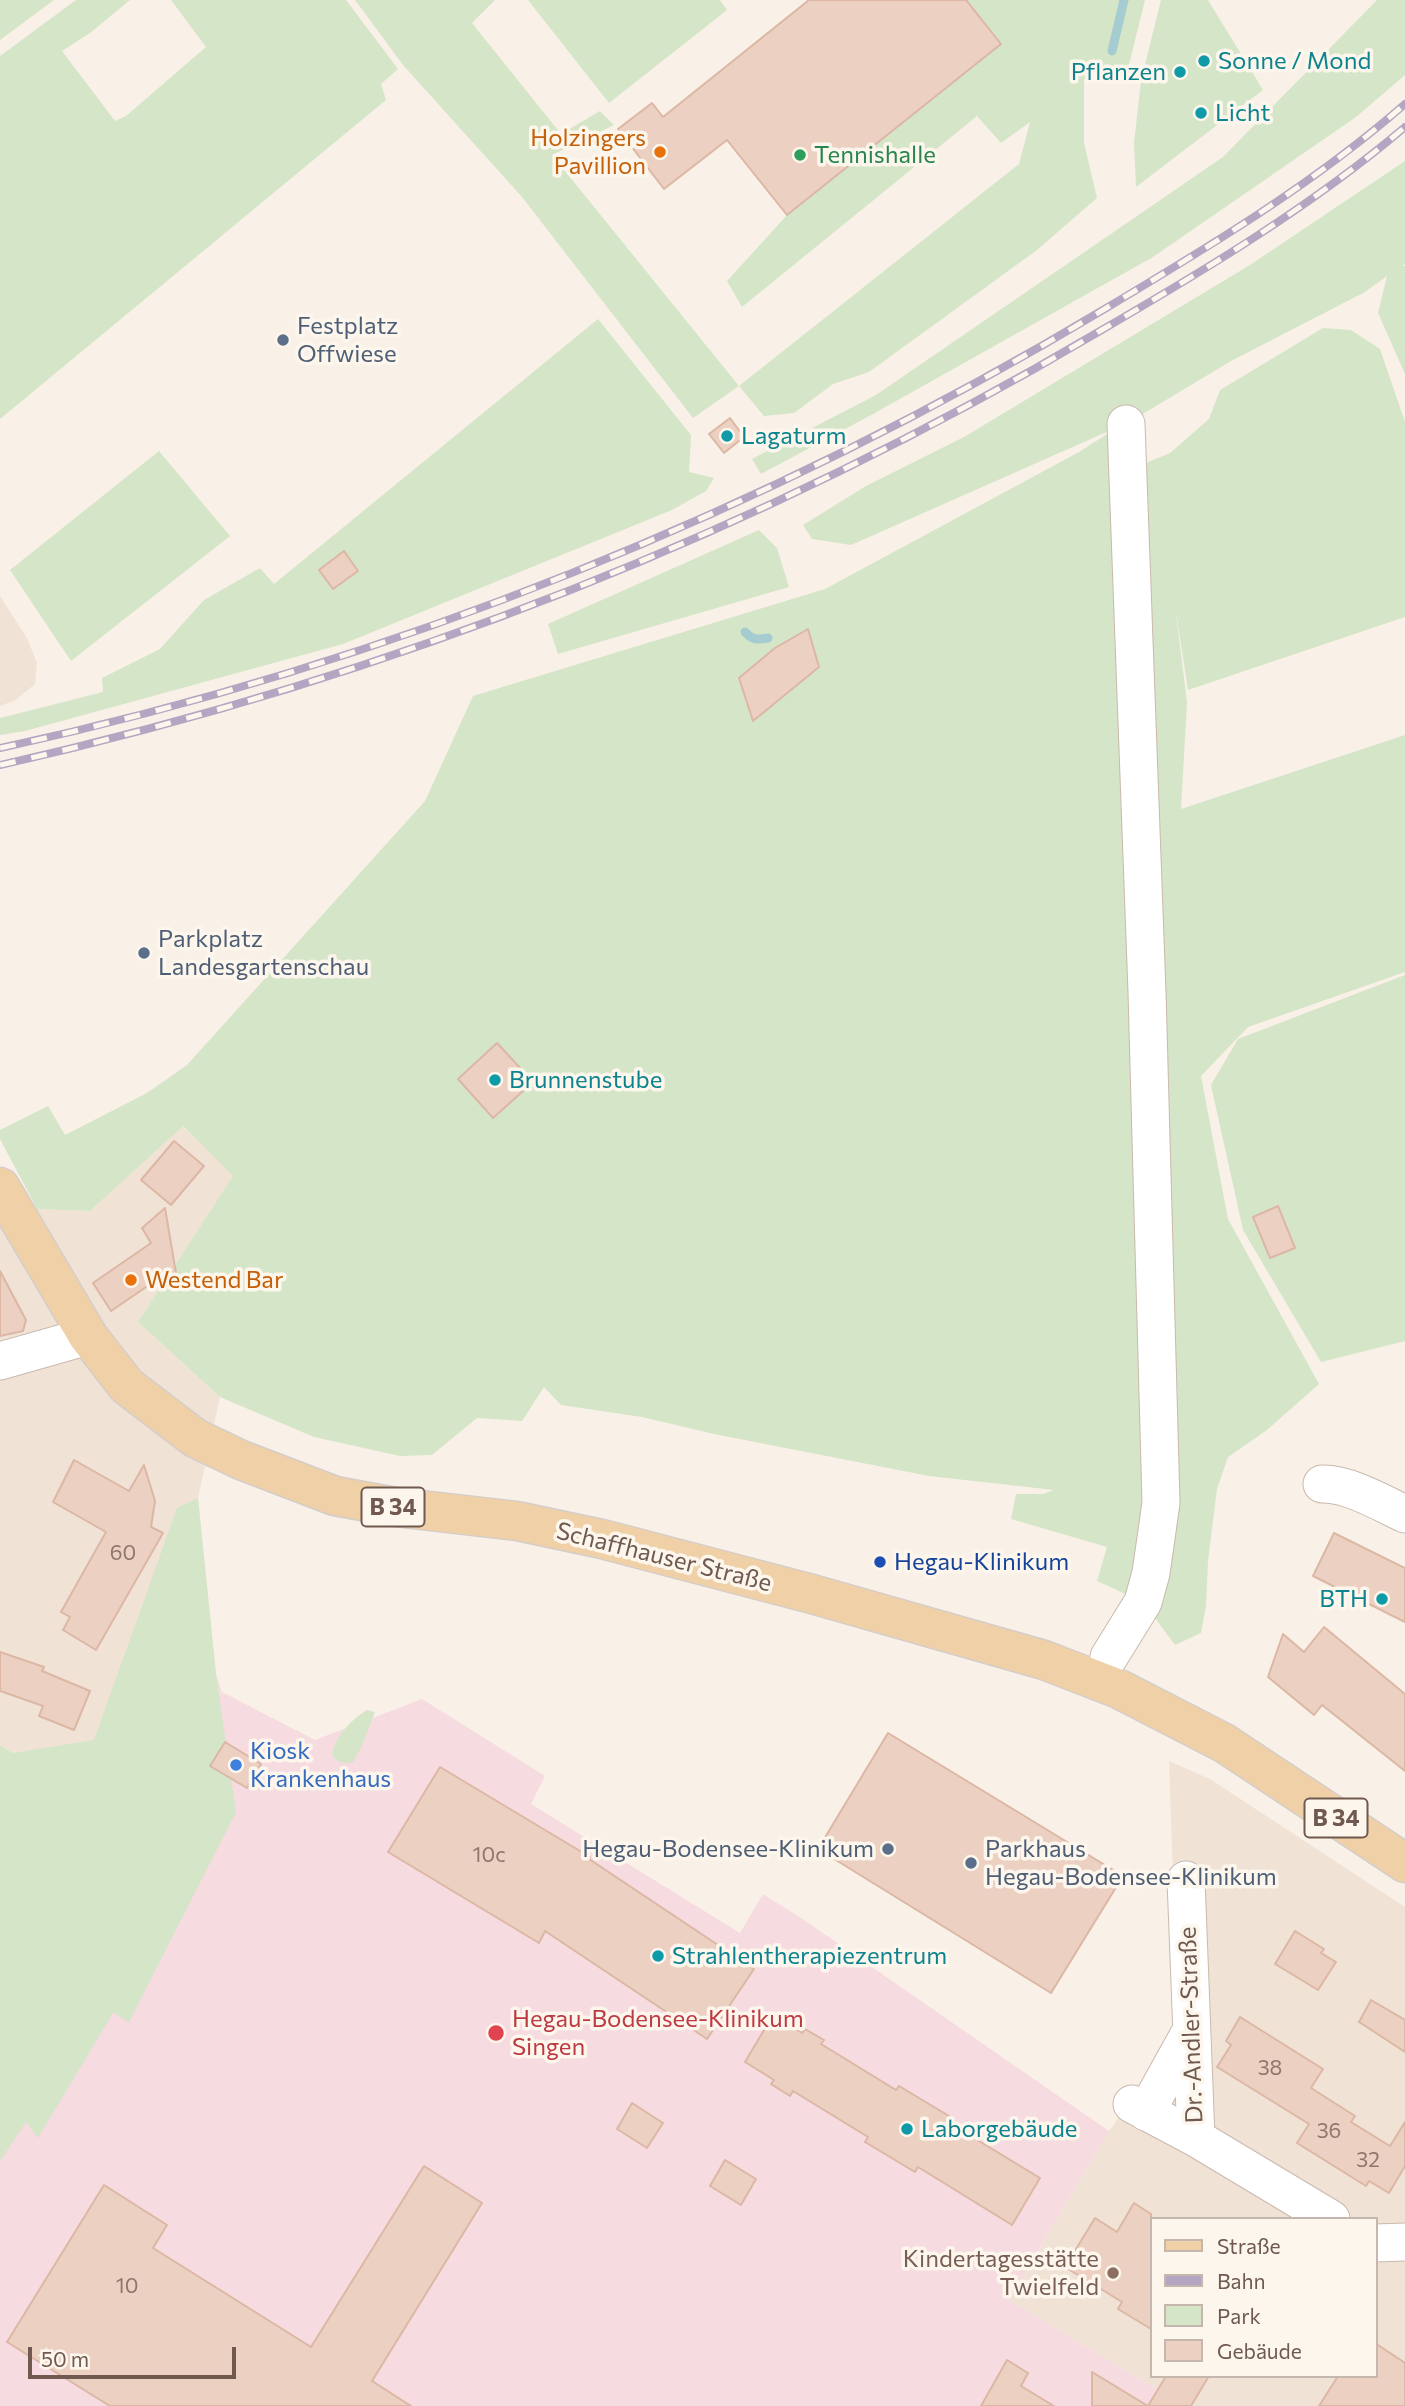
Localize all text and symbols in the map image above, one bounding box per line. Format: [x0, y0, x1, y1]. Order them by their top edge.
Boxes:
place label: Sonne / Mond [1218, 47, 1371, 75]
marker: Sonne / Mond [1196, 53, 1212, 69]
place label: Pflanzen [1071, 58, 1166, 86]
marker: Pflanzen [1172, 64, 1188, 80]
place label: Licht [1215, 99, 1270, 127]
marker: Licht [1193, 105, 1209, 121]
place label: Holzingers Pavillion [530, 124, 646, 180]
place label: Tennishalle [814, 141, 936, 169]
marker: Holzingers Pavillion [652, 144, 668, 160]
marker: Tennishalle [792, 147, 808, 163]
place label: Festplatz Offwiese [297, 312, 398, 368]
marker: Festplatz Offwiese [275, 332, 291, 348]
place label: Lagaturm [741, 422, 846, 450]
marker: Lagaturm [719, 428, 735, 444]
place label: Parkplatz Landesgartenschau [158, 925, 369, 981]
marker: Parkplatz Landesgartenschau [136, 945, 152, 961]
place label: Brunnenstube [509, 1066, 662, 1094]
marker: Brunnenstube [487, 1072, 503, 1088]
place label: Westend Bar [145, 1266, 283, 1294]
marker: Westend Bar [123, 1272, 139, 1288]
road number: B 34 [362, 1488, 424, 1526]
street label: Schaffhauser Straße [553, 1516, 775, 1598]
house number: 60 [110, 1540, 136, 1566]
place label: Hegau-Klinikum [894, 1548, 1069, 1576]
marker: Hegau-Klinikum [872, 1554, 888, 1570]
place label: BTH [1319, 1585, 1368, 1613]
marker: BTH [1374, 1591, 1390, 1607]
place label: Kiosk Krankenhaus [250, 1737, 391, 1793]
marker: Kiosk Krankenhaus [228, 1757, 244, 1773]
road number: B 34 [1304, 1798, 1368, 1838]
place label: Hegau-Bodensee-Klinikum [582, 1835, 874, 1863]
place label: Parkhaus Hegau-Bodensee-Klinikum [985, 1835, 1277, 1891]
marker: Hegau-Bodensee-Klinikum [880, 1841, 896, 1857]
house number: 10c [472, 1842, 506, 1868]
marker: Parkhaus Hegau-Bodensee-Klinikum [963, 1855, 979, 1871]
street label: Dr.-Andler-Straße [1173, 1926, 1209, 2124]
place label: Strahlentherapiezentrum [672, 1942, 947, 1970]
marker: Strahlentherapiezentrum [650, 1948, 666, 1964]
place label: Hegau-Bodensee-Klinikum Singen [512, 2005, 804, 2061]
marker: Hegau-Bodensee-Klinikum Singen [486, 2023, 506, 2043]
house number: 38 [1258, 2055, 1282, 2081]
place label: Laborgebäude [921, 2115, 1077, 2143]
house number: 36 [1317, 2118, 1341, 2144]
marker: Laborgebäude [899, 2121, 915, 2137]
house number: 32 [1356, 2147, 1380, 2173]
legend [1150, 2217, 1377, 2378]
text: Straße [1217, 2233, 1281, 2258]
place label: Kindertagesstätte Twielfeld [903, 2245, 1099, 2301]
marker: Kindertagesstätte Twielfeld [1105, 2265, 1121, 2281]
text: Bahn [1217, 2268, 1266, 2293]
house number: 10 [116, 2273, 138, 2299]
text: Park [1217, 2303, 1261, 2328]
scale bar [32, 2332, 240, 2376]
text: Gebäude [1217, 2338, 1302, 2363]
text: 50 m [41, 2346, 89, 2371]

